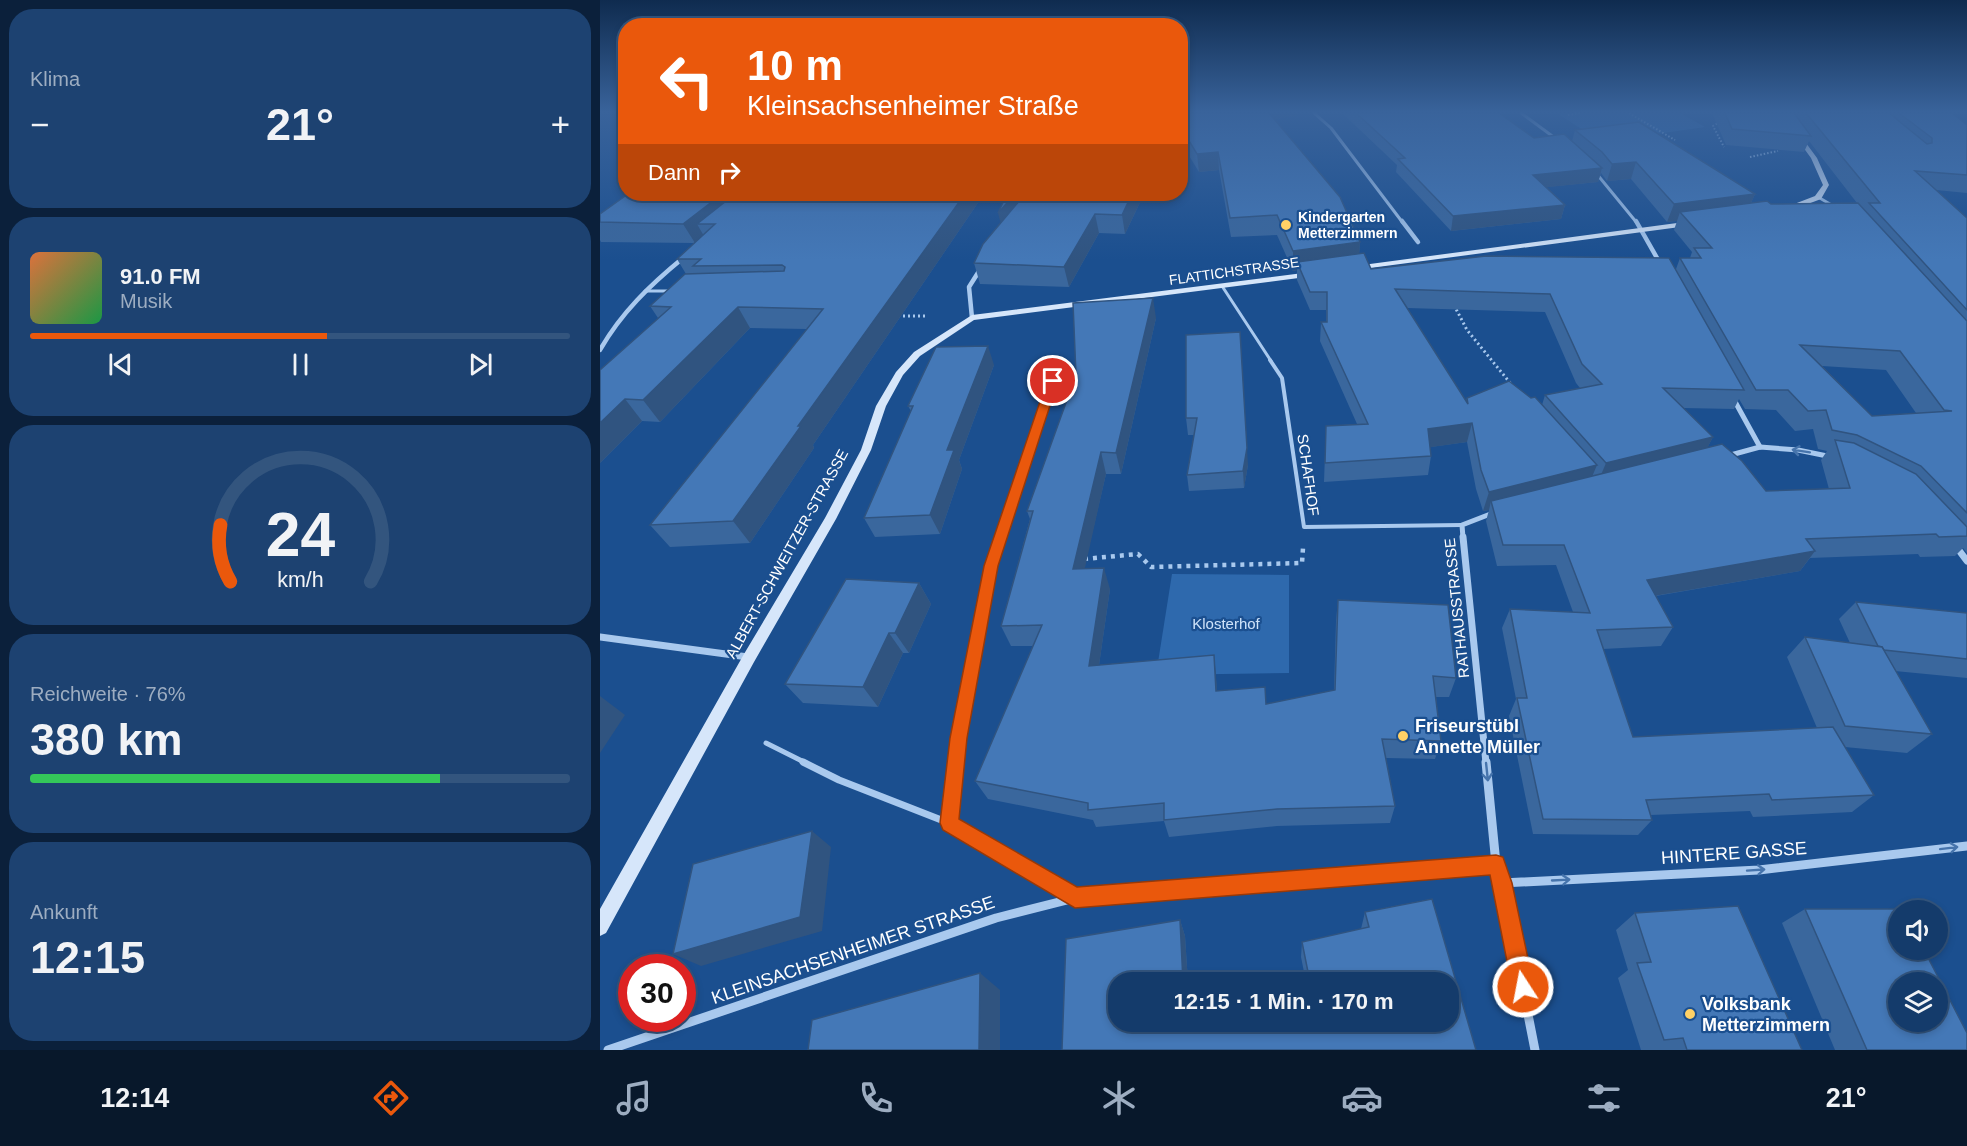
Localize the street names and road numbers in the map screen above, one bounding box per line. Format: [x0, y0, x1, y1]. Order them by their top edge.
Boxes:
street label: FLATTICHSTRASSE [1168, 254, 1300, 288]
street label: SCHAFHOF [1294, 433, 1323, 517]
street label: ALBERT-SCHWEITZER-STRASSE [722, 446, 851, 661]
street label: RATHAUSSTRASSE [1441, 537, 1472, 679]
street label: HINTERE GASSE [1660, 838, 1808, 868]
street label: KLEINSACHSENHEIMER STRASSE [709, 892, 997, 1008]

